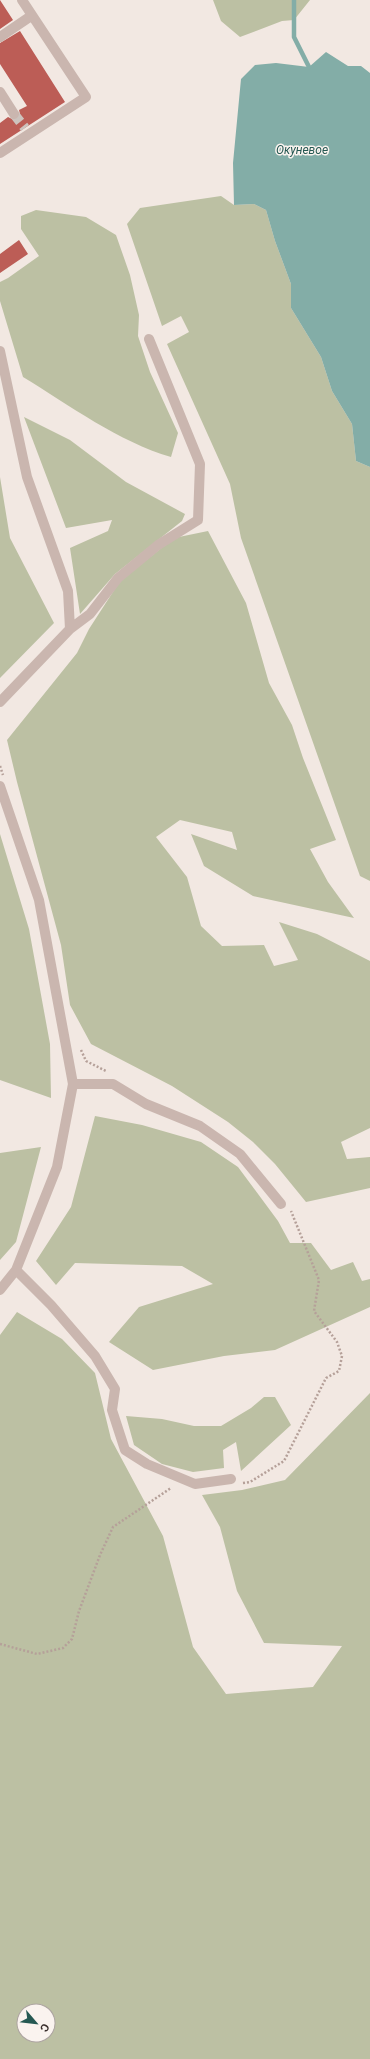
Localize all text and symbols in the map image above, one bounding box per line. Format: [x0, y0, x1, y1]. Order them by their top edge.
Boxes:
water label: Окуневое [276, 143, 328, 157]
north arrow [16, 2003, 56, 2043]
text: С [37, 2021, 52, 2034]

